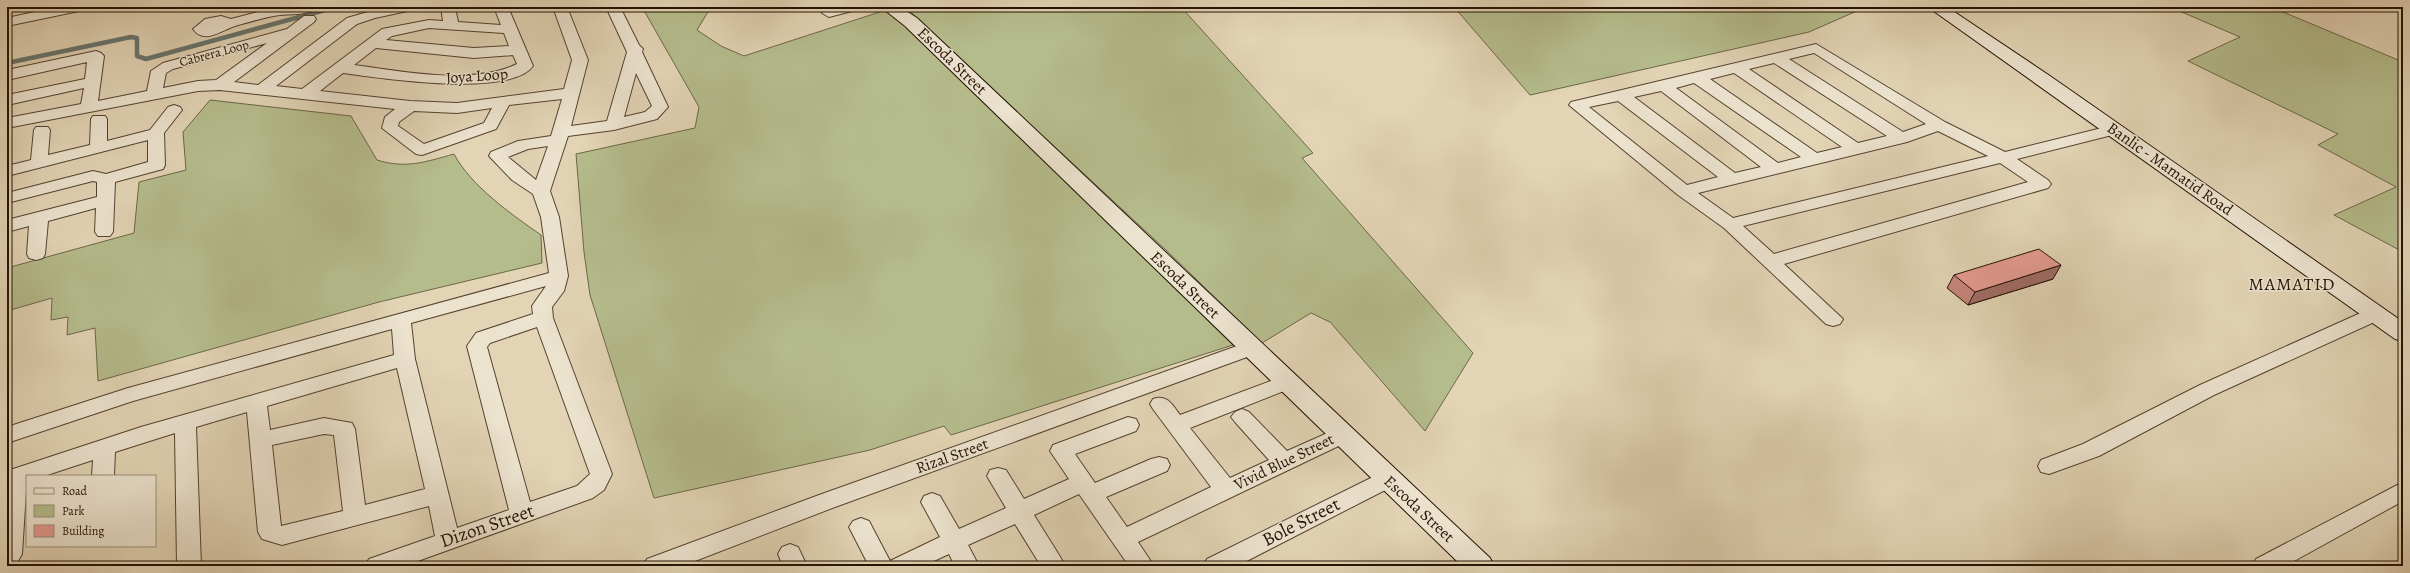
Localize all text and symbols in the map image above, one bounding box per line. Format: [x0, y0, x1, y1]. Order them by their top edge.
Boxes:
street label: Escoda Street [912, 22, 992, 100]
street label: Cabrera Loop [177, 36, 251, 70]
street label: Joya Loop [445, 63, 509, 89]
street label: Banlic - Mamatid Road [2103, 117, 2238, 221]
street label: Escoda Street [1145, 246, 1225, 324]
district label: MAMATID [2248, 272, 2336, 296]
street label: Vivid Blue Street [1229, 428, 1338, 496]
street label: Rizal Street [913, 433, 991, 479]
street label: Escoda Street [1379, 471, 1459, 547]
legend [26, 475, 156, 547]
text: Road [62, 483, 88, 499]
street label: Bole Street [1258, 491, 1344, 553]
street label: Dizon Street [437, 498, 537, 554]
text: Park [62, 503, 85, 519]
text: Building [62, 523, 104, 539]

